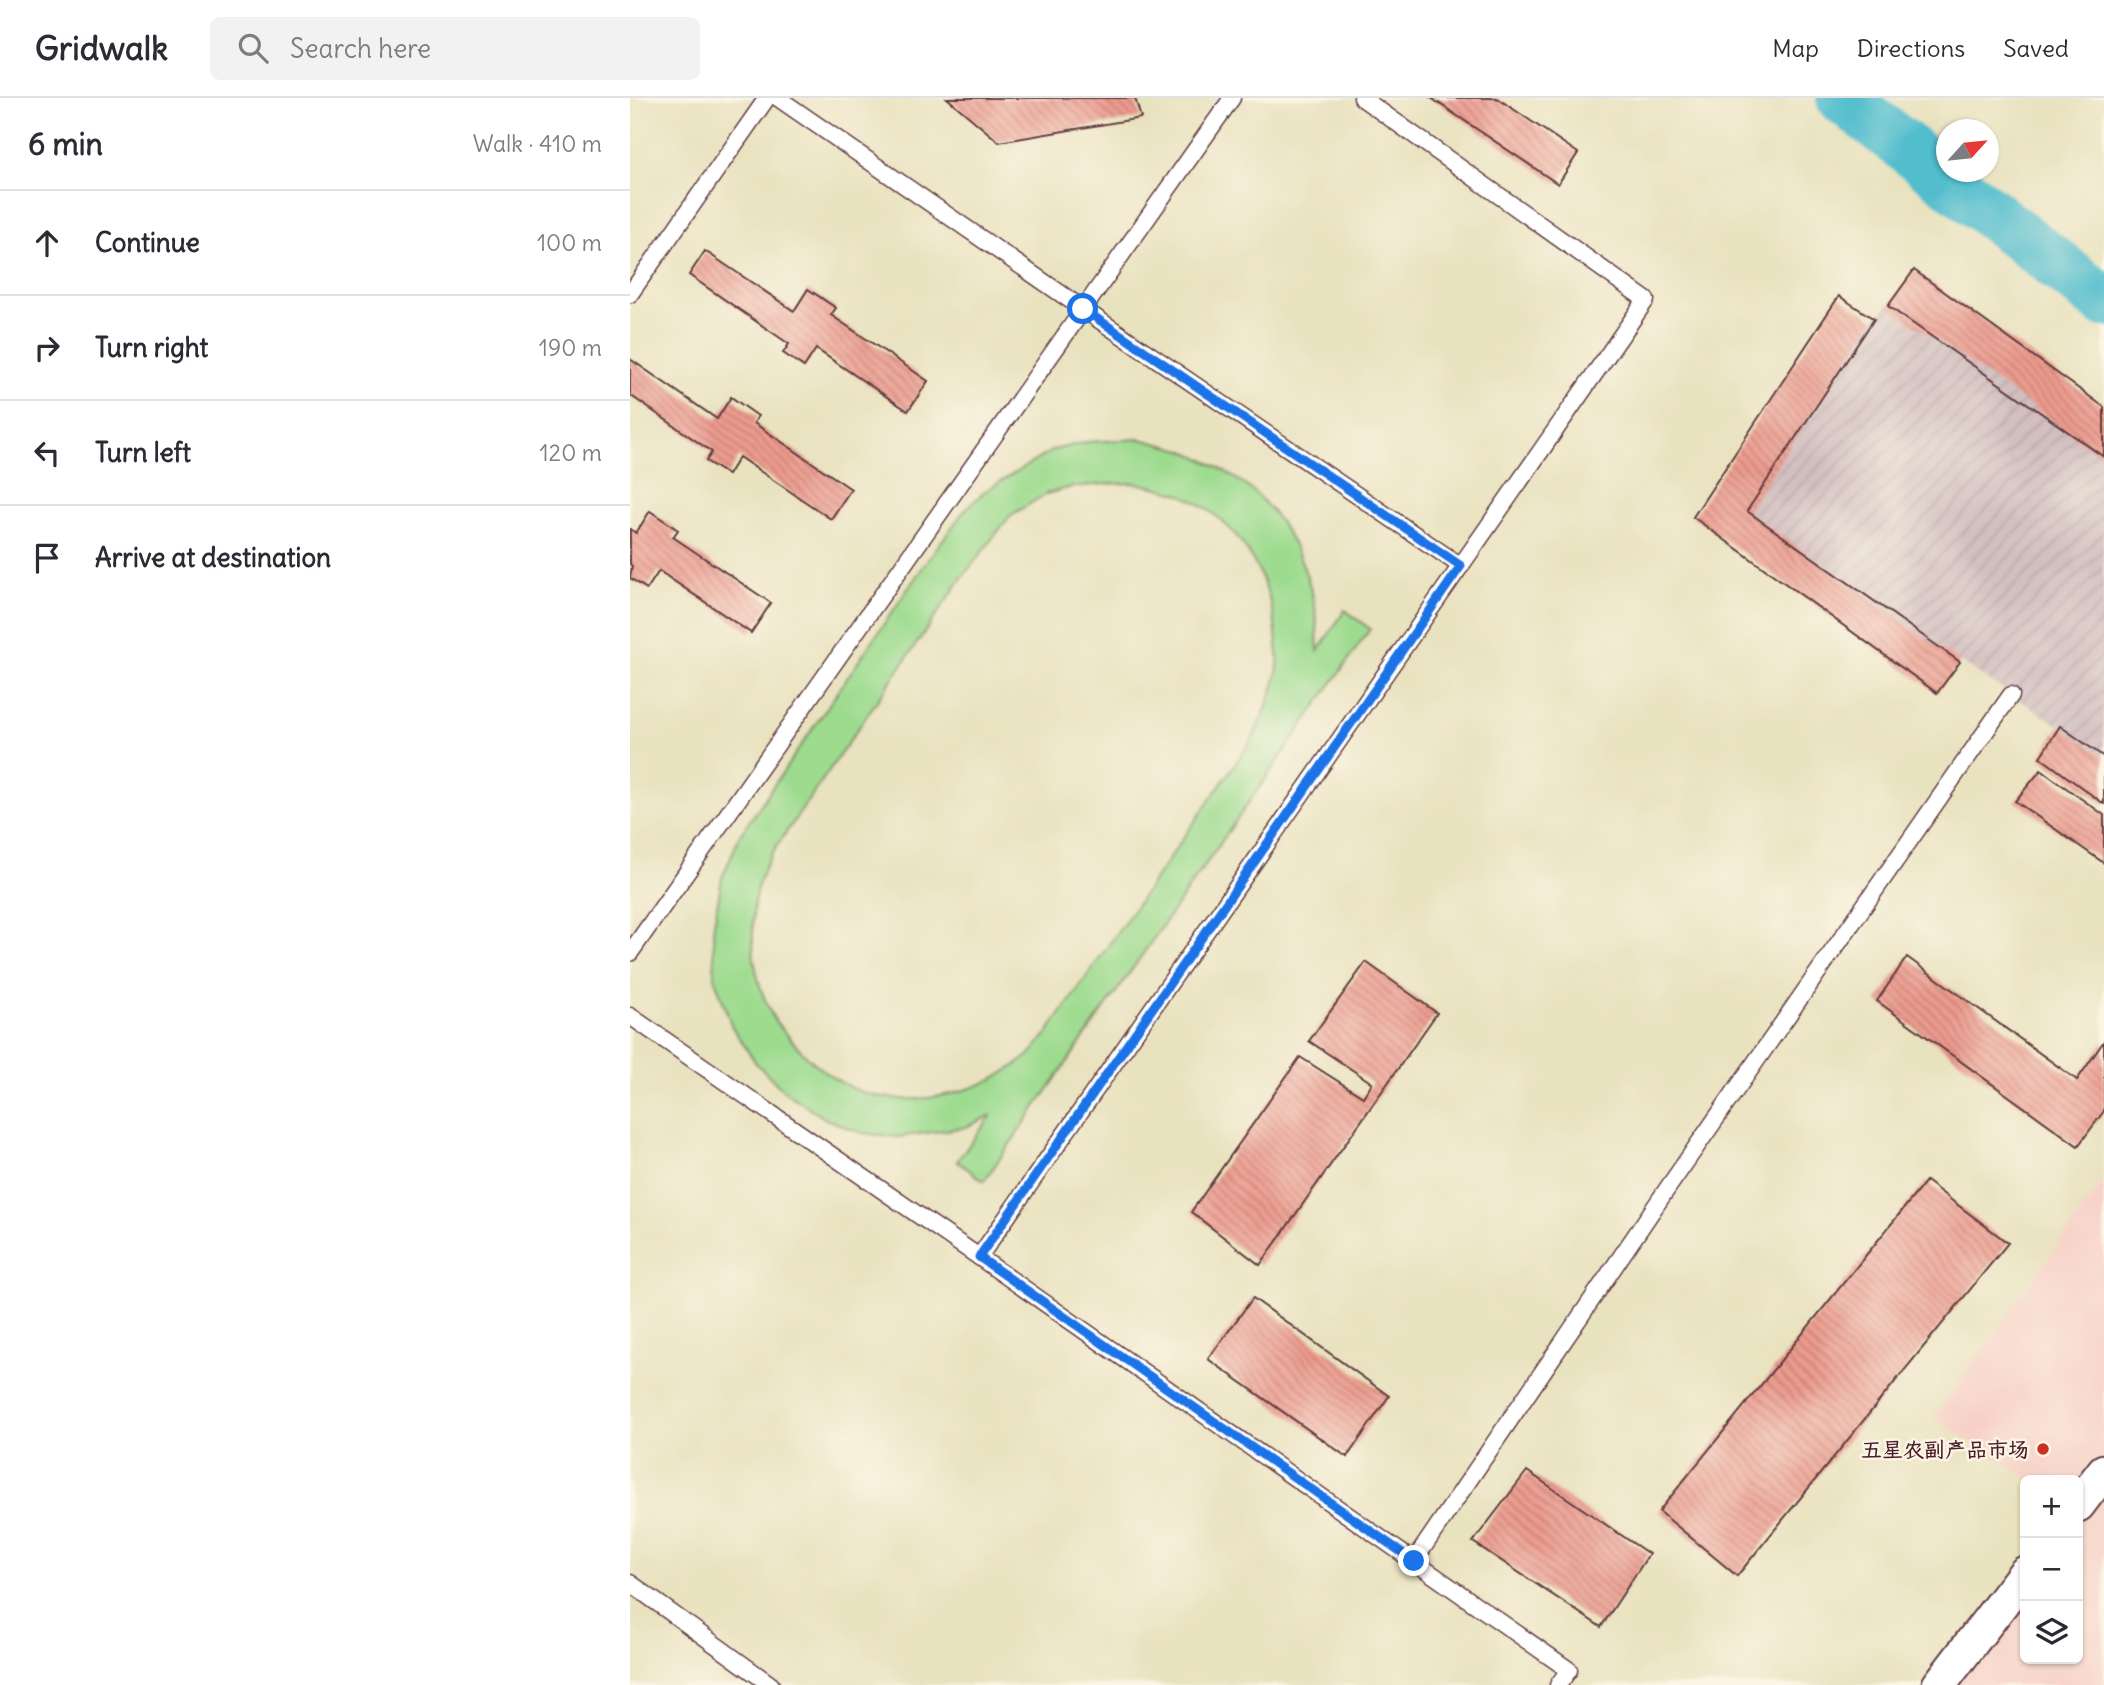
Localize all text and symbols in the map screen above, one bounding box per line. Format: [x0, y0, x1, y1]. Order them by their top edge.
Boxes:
search box [210, 17, 700, 80]
text: Gridwalk [35, 27, 168, 69]
icon: search [234, 29, 272, 67]
text: Search here [290, 32, 431, 65]
text: Map [1772, 33, 1819, 63]
text: Directions [1857, 33, 1965, 63]
text: Saved [2003, 33, 2069, 63]
north arrow [1936, 119, 1999, 182]
text: 6 min [28, 125, 103, 163]
text: Walk · 410 m [473, 129, 602, 158]
icon: ahead [28, 224, 66, 262]
text: Continue [95, 226, 200, 259]
text: 100 m [537, 228, 602, 257]
route start [1067, 293, 1098, 324]
icon: right [28, 329, 66, 367]
text: Turn right [95, 331, 208, 364]
text: 190 m [539, 333, 602, 362]
icon: left [28, 434, 66, 472]
text: Turn left [95, 436, 191, 469]
text: 120 m [539, 438, 602, 467]
icon: arrive [28, 539, 66, 577]
text: Arrive at destination [95, 541, 331, 574]
place label: 五星农副产品市场 [1861, 1436, 2029, 1463]
marker: 五星农副产品市场 [2035, 1441, 2051, 1457]
map controls [2020, 1475, 2083, 1664]
button: + [2020, 1475, 2083, 1538]
button: − [2020, 1538, 2083, 1601]
route end [1398, 1545, 1429, 1576]
button: layers [2020, 1601, 2083, 1664]

